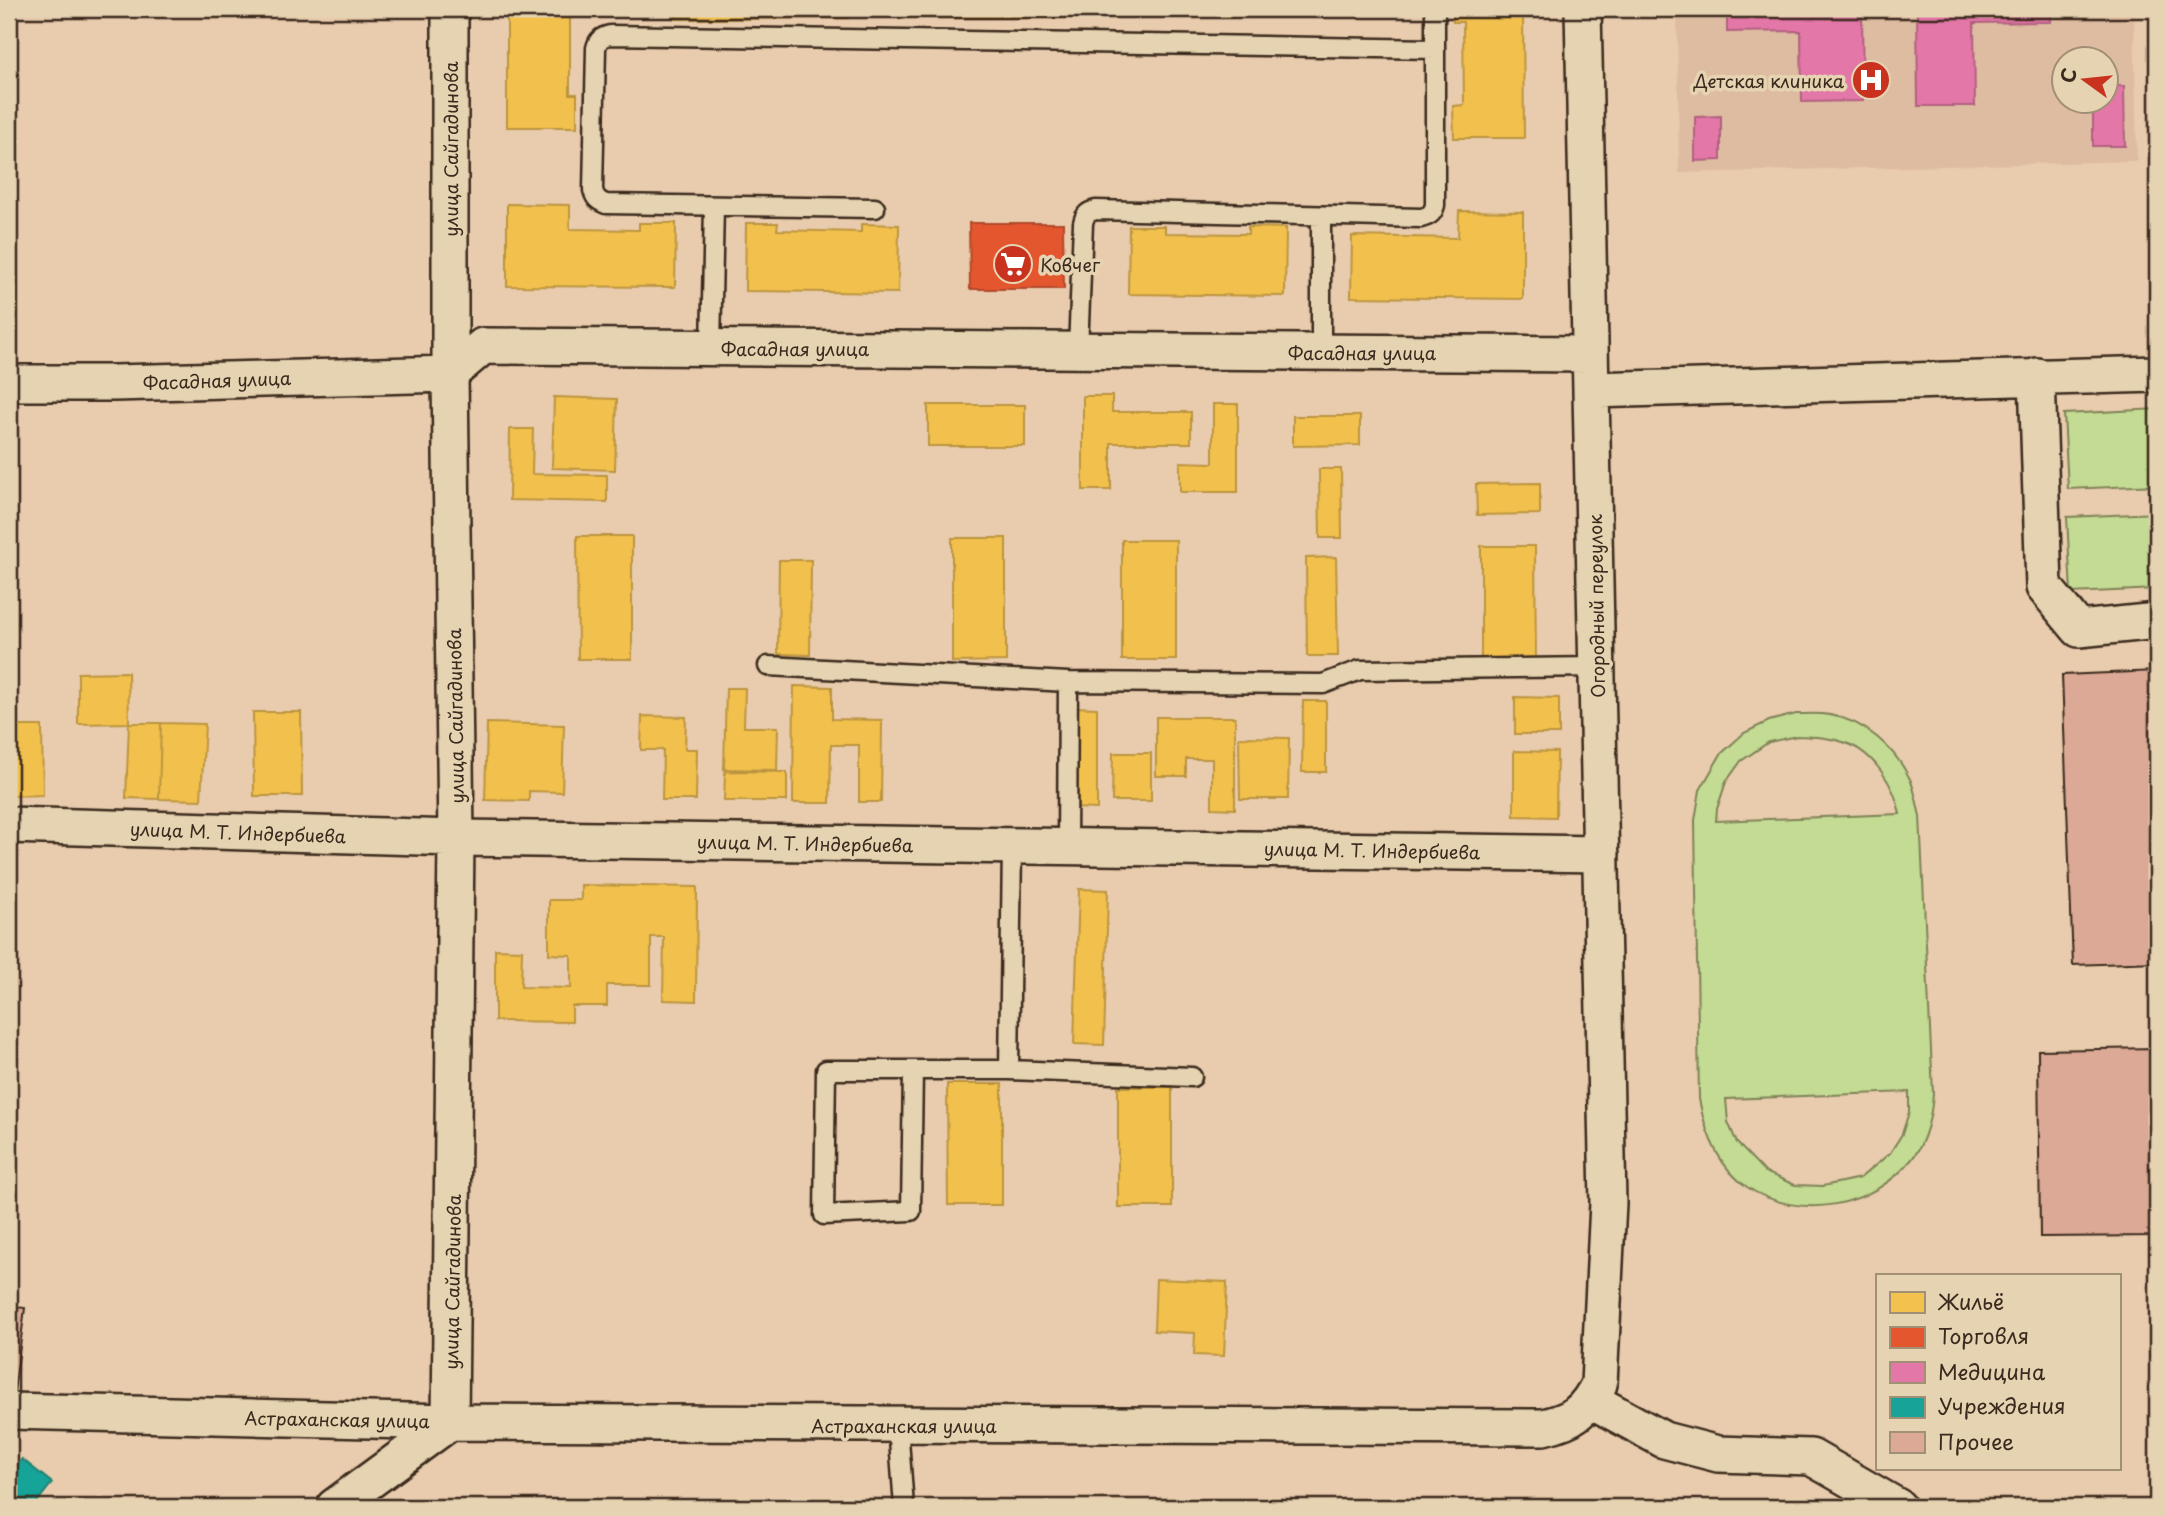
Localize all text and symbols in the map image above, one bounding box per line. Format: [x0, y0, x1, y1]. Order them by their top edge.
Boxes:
north arrow [2050, 46, 2120, 116]
hospital icon: Детская клиника [1850, 59, 1892, 101]
street label: улица Сайгадинова [437, 60, 464, 237]
text: С [2052, 65, 2083, 86]
place label: Детская клиника [1693, 67, 1845, 94]
supermarket icon: Ковчег [992, 243, 1034, 285]
place label: Ковчег [1040, 251, 1101, 278]
street label: Фасадная улица [721, 335, 870, 362]
street label: Фасадная улица [1288, 339, 1437, 366]
street label: Фасадная улица [143, 364, 292, 396]
street label: Огородный переулок [1581, 514, 1611, 698]
street label: улица Сайгадинова [440, 627, 470, 804]
street label: улица М. Т. Индербиева [129, 815, 347, 849]
street label: улица М. Т. Индербиева [697, 828, 914, 858]
street label: улица М. Т. Индербиева [1264, 835, 1481, 865]
street label: улица Сайгадинова [437, 1193, 467, 1370]
legend [1876, 1274, 2120, 1470]
text: Жильё [1937, 1285, 2004, 1317]
text: Торговля [1938, 1319, 2029, 1351]
text: Медицина [1938, 1355, 2046, 1387]
text: Учреждения [1938, 1389, 2066, 1421]
street label: Астраханская улица [244, 1404, 431, 1434]
street label: Астраханская улица [811, 1412, 997, 1439]
text: Прочее [1938, 1425, 2014, 1457]

